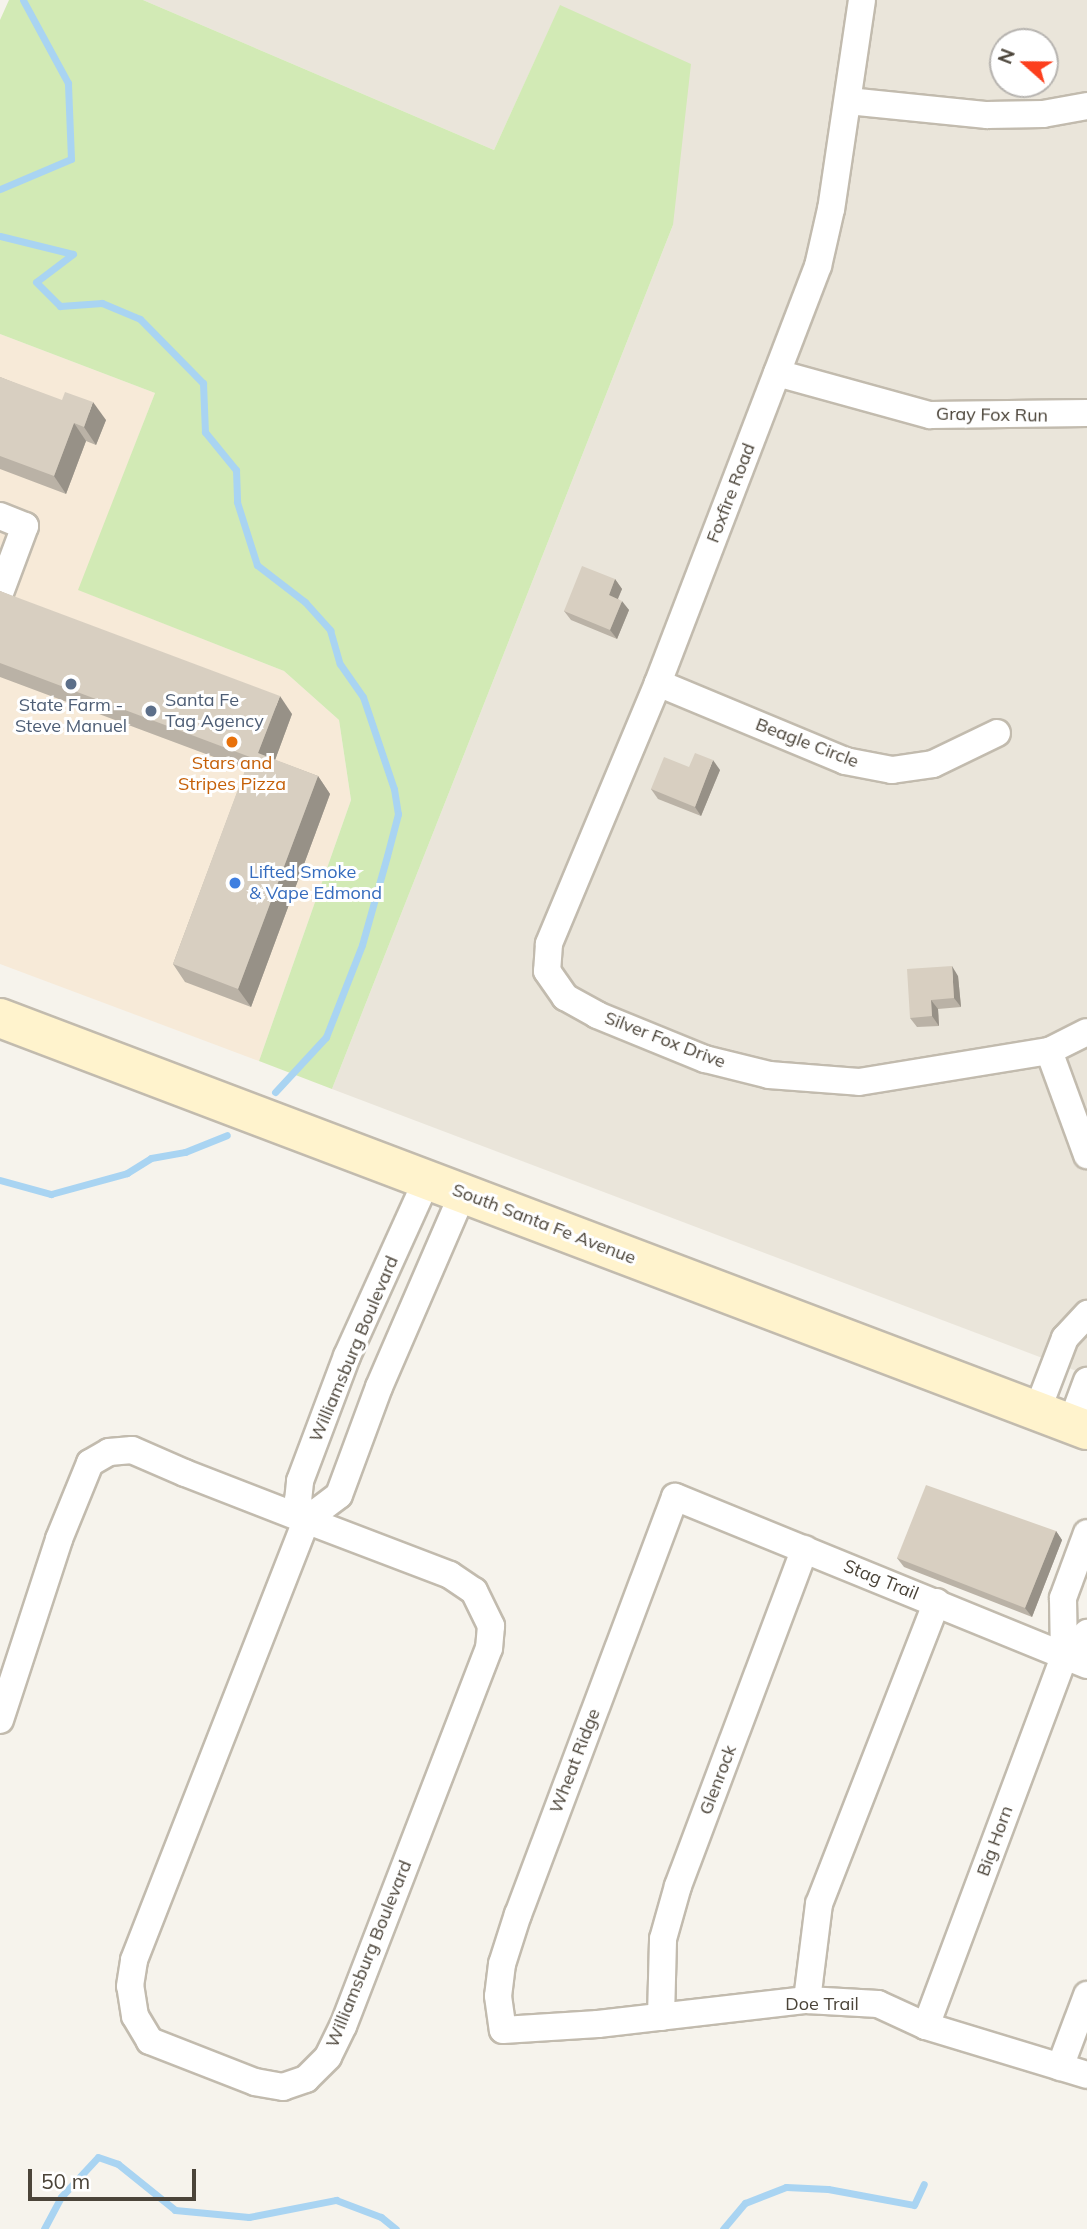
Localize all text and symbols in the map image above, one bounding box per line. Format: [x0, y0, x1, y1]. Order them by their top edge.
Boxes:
north arrow [989, 28, 1059, 98]
text: N [992, 45, 1020, 67]
street label: Gray Fox Run [936, 403, 1048, 427]
street label: Foxfire Road [702, 440, 760, 546]
marker: State Farm - Steve Manuel [63, 676, 79, 692]
place label: Santa Fe Tag Agency [165, 690, 264, 732]
place label: State Farm - Steve Manuel [15, 695, 127, 738]
marker: Santa Fe Tag Agency [143, 703, 159, 719]
street label: Beagle Circle [753, 713, 861, 773]
marker: Stars and Stripes Pizza [224, 734, 240, 750]
place label: Stars and Stripes Pizza [178, 753, 286, 796]
place label: Lifted Smoke & Vape Edmond [249, 862, 382, 904]
marker: Lifted Smoke & Vape Edmond [227, 875, 243, 891]
street label: Silver Fox Drive [601, 1007, 729, 1073]
street label: South Santa Fe Avenue [449, 1179, 639, 1269]
street label: Williamsburg Boulevard [305, 1253, 403, 1445]
street label: Stag Trail [840, 1555, 922, 1605]
street label: Wheat Ridge [545, 1706, 605, 1816]
street label: Glenrock [695, 1742, 741, 1818]
street label: Big Horn [972, 1803, 1018, 1879]
street label: Williamsburg Boulevard [322, 1857, 416, 2051]
street label: Doe Trail [785, 1993, 859, 2015]
scale bar [32, 2156, 200, 2200]
text: 50 m [41, 2168, 90, 2194]

